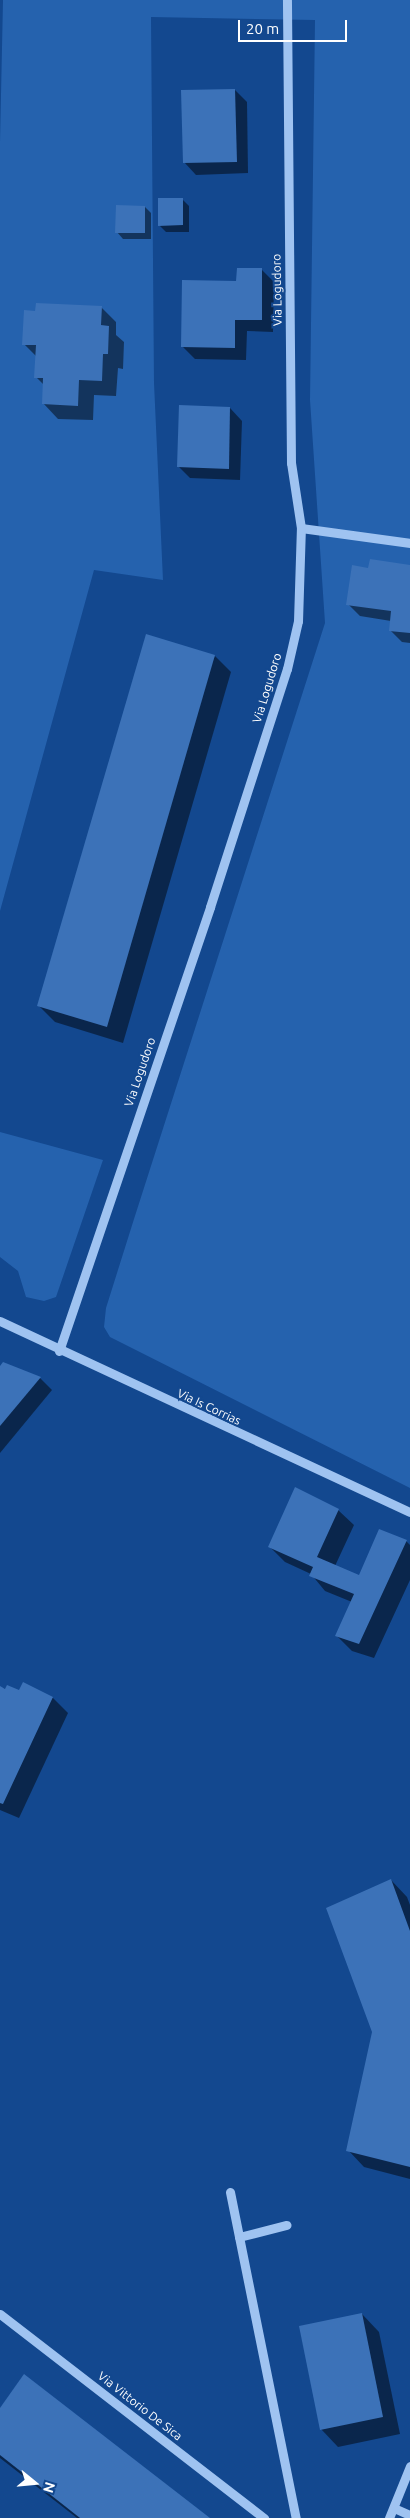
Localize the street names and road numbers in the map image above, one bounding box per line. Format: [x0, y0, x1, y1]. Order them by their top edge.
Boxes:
street label: Via Logudoro [269, 254, 285, 326]
street label: Via Logudoro [250, 651, 284, 725]
street label: Via Logudoro [121, 1035, 159, 1109]
street label: Via Is Corrias [175, 1386, 243, 1428]
street label: Via Vittorio De Sica [95, 2369, 185, 2443]

